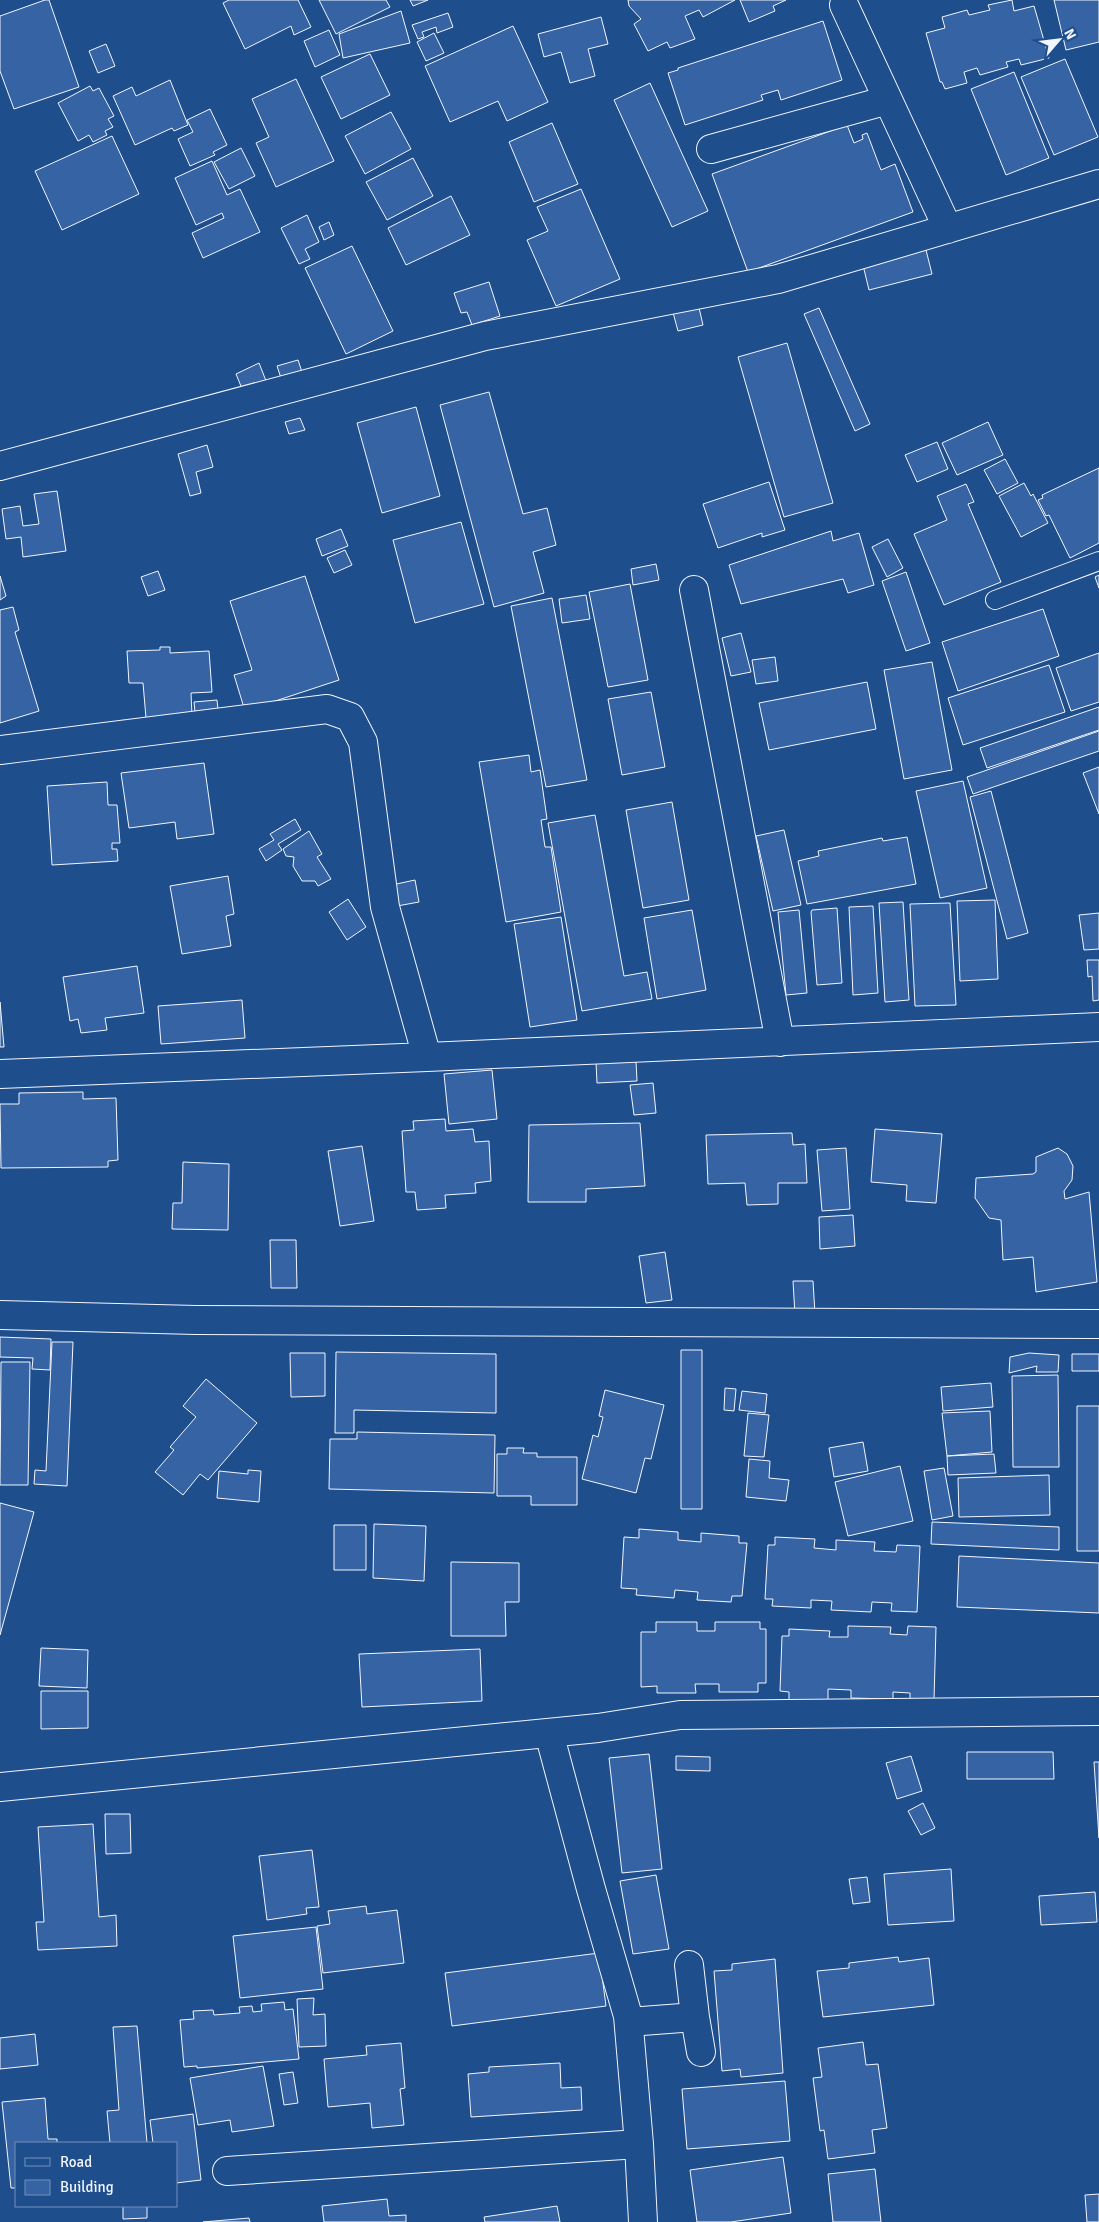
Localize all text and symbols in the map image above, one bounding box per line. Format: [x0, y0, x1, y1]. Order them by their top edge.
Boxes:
north arrow [1034, 15, 1084, 65]
text: N [1060, 26, 1080, 42]
legend [15, 2142, 178, 2207]
text: Road [60, 2153, 92, 2171]
text: Building [60, 2178, 114, 2196]

